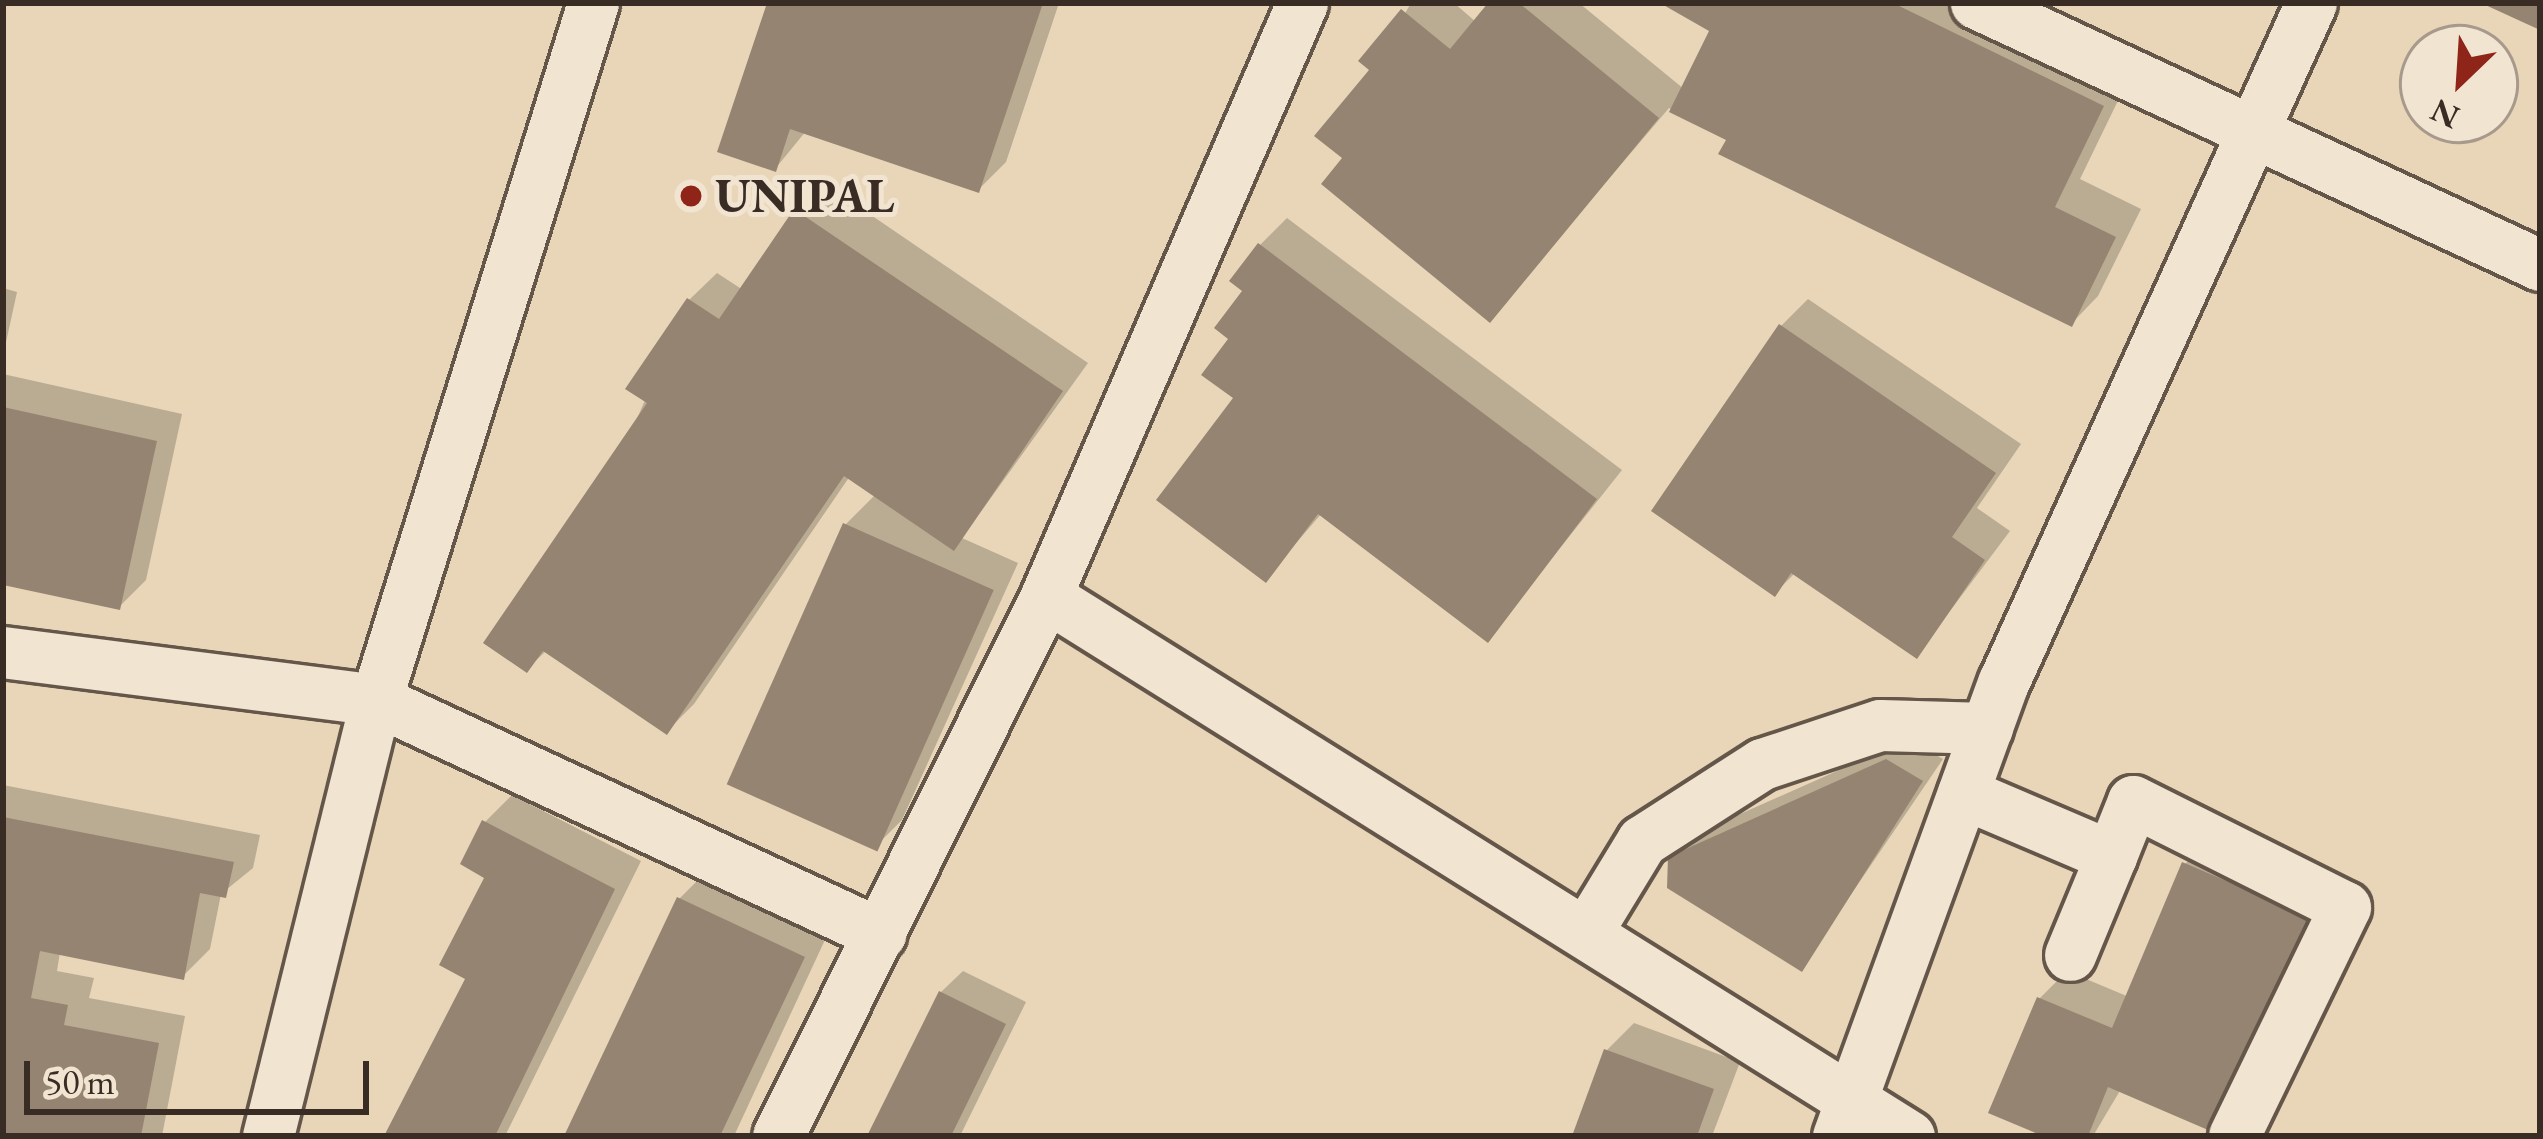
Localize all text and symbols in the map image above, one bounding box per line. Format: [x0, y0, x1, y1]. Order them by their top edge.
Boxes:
north arrow [2399, 24, 2519, 144]
text: N [2424, 89, 2466, 139]
place label: UNIPAL [715, 167, 894, 225]
marker: UNIPAL [678, 183, 704, 209]
scale bar [30, 1037, 375, 1111]
text: 50 m [45, 1058, 115, 1105]

